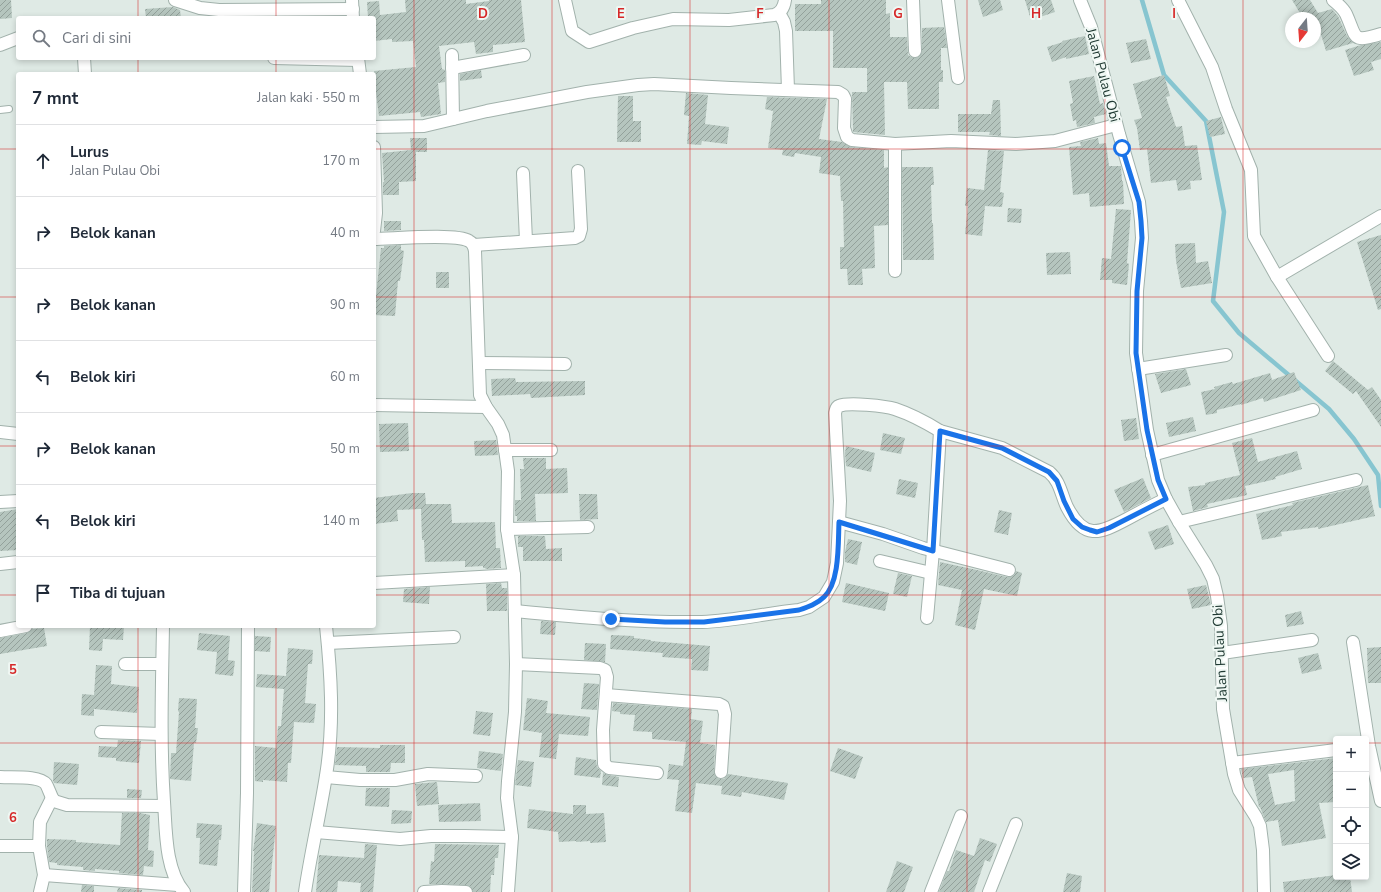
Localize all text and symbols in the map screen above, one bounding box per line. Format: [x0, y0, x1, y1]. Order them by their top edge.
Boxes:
text: D [478, 5, 488, 23]
text: E [617, 5, 625, 23]
text: F [756, 5, 764, 23]
text: G [893, 5, 903, 23]
text: H [1031, 5, 1041, 23]
text: I [1172, 5, 1176, 23]
north arrow [1285, 12, 1321, 48]
search box [16, 16, 376, 60]
street label: Jalan Pulau Obi [1081, 25, 1125, 124]
icon: search [30, 27, 52, 49]
text: Cari di sini [62, 28, 131, 48]
text: 7 mnt [32, 87, 78, 110]
text: Jalan kaki · 550 m [257, 89, 360, 107]
route start [1113, 139, 1131, 157]
text: Lurus [70, 142, 109, 162]
icon: ahead [32, 150, 54, 172]
text: 170 m [322, 152, 360, 170]
text: Jalan Pulau Obi [70, 162, 160, 180]
icon: right [32, 222, 54, 244]
text: Belok kanan [70, 223, 156, 243]
text: 40 m [330, 224, 360, 242]
icon: right [32, 294, 54, 316]
text: Belok kanan [70, 295, 156, 315]
text: 90 m [330, 296, 360, 314]
icon: left [32, 366, 54, 388]
text: Belok kiri [70, 367, 135, 387]
text: 60 m [330, 368, 360, 386]
icon: right [32, 438, 54, 460]
text: Belok kanan [70, 439, 156, 459]
text: 50 m [330, 440, 360, 458]
icon: left [32, 510, 54, 532]
text: Belok kiri [70, 511, 135, 531]
text: 140 m [322, 512, 360, 530]
icon: arrive [32, 582, 54, 604]
text: Tiba di tujuan [70, 583, 165, 603]
street label: Jalan Pulau Obi [1208, 604, 1232, 703]
route end [602, 610, 620, 628]
text: 5 [9, 661, 17, 679]
map controls [1333, 736, 1369, 880]
button: + [1333, 736, 1369, 772]
button: − [1333, 772, 1369, 808]
button: locate [1333, 808, 1369, 844]
text: 6 [9, 809, 17, 827]
button: layers [1333, 844, 1369, 880]

